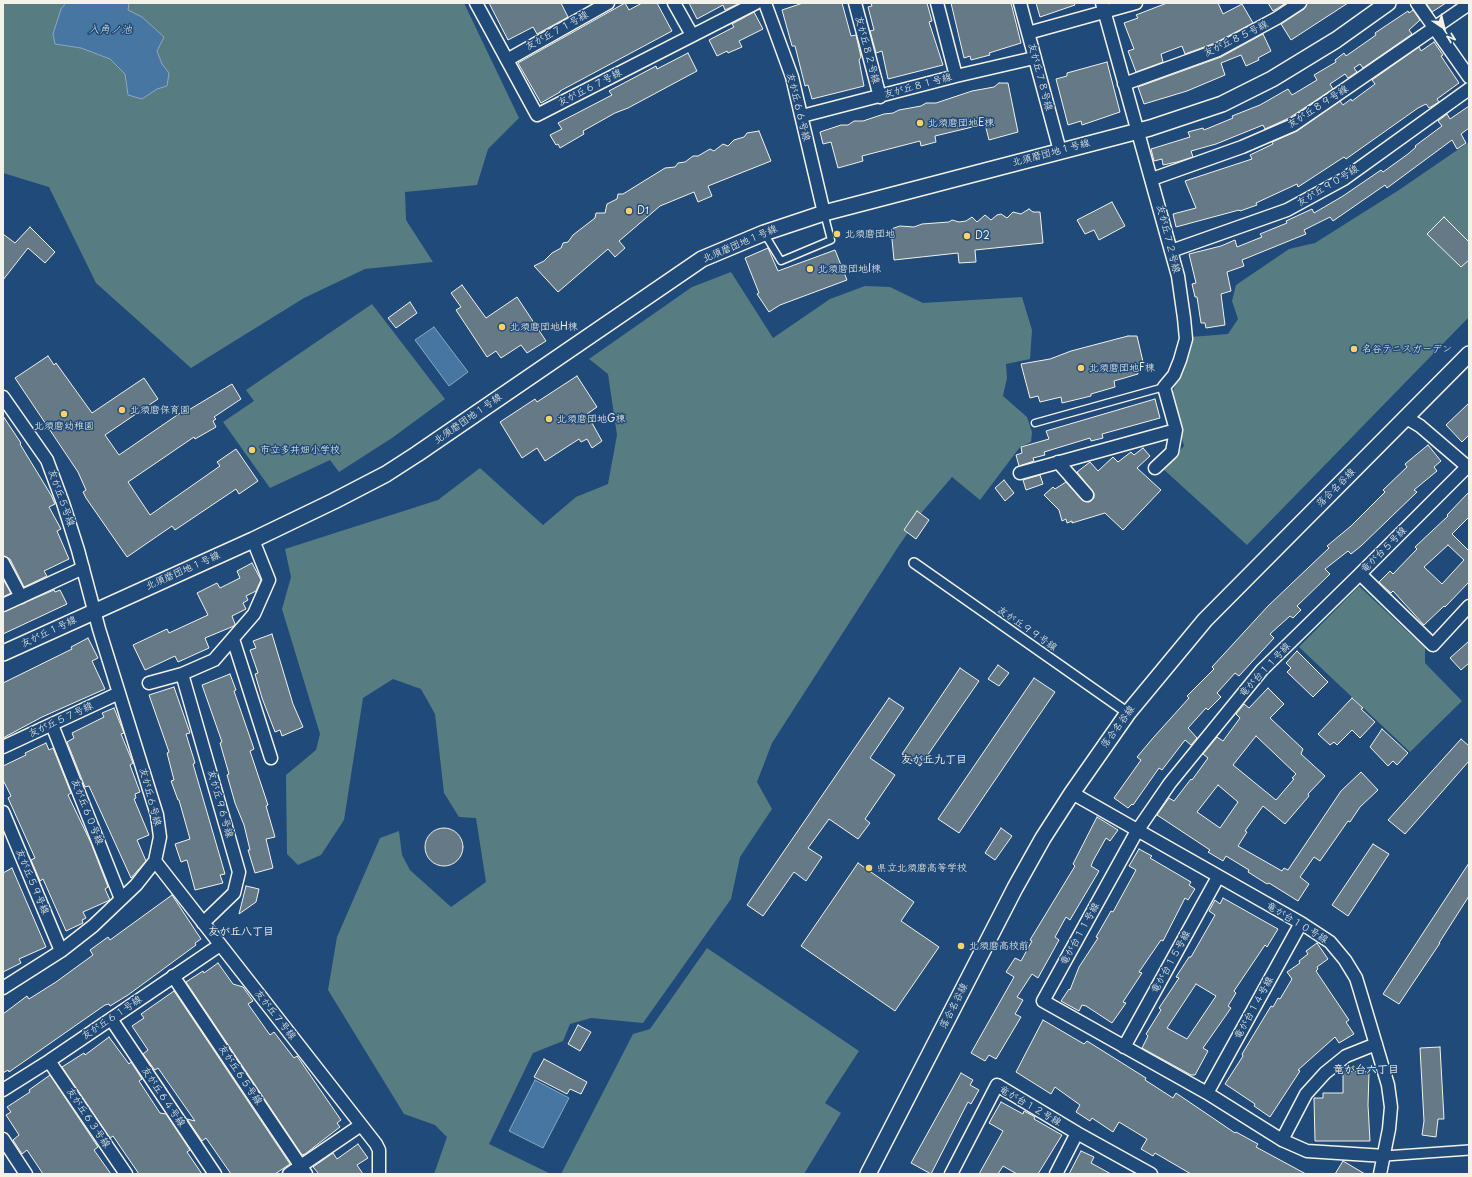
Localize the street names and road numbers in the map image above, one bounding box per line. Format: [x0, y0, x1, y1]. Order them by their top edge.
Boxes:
street label: 友が丘７１号線 [523, 9, 591, 53]
street label: 友が丘８２号線 [852, 15, 882, 85]
street label: 友が丘８５号線 [1202, 18, 1270, 60]
street label: 友が丘７８号線 [1025, 42, 1055, 112]
street label: 友が丘６７号線 [556, 67, 624, 109]
street label: 友が丘８１号線 [883, 71, 953, 101]
street label: 友が丘６６号線 [784, 72, 812, 142]
street label: 友が丘８９号線 [1285, 83, 1351, 131]
street label: 北須磨団地１号線 [1011, 137, 1091, 169]
street label: 友が丘９０号線 [1295, 163, 1361, 209]
street label: 友が丘７２号線 [1154, 204, 1182, 274]
street label: 北須磨団地１号線 [701, 223, 779, 265]
street label: 北須磨団地１号線 [432, 391, 504, 447]
street label: 落合名谷線 [1314, 466, 1358, 510]
street label: 友が丘５号線 [45, 468, 77, 528]
street label: 竜が台５号線 [1359, 525, 1409, 575]
street label: 北須磨団地１号線 [144, 549, 222, 593]
street label: 友が丘９９号線 [995, 604, 1059, 654]
street label: 友が丘１号線 [19, 614, 79, 650]
street label: 竜が台１１号線 [1237, 640, 1293, 700]
street label: 友が丘５７号線 [27, 700, 95, 740]
street label: 落合名谷線 [1098, 703, 1138, 751]
street label: 友が丘６号線 [136, 766, 164, 828]
street label: 友が丘９６号線 [205, 769, 235, 839]
street label: 友が丘６０号線 [68, 777, 106, 847]
street label: 友が丘５９号線 [13, 847, 51, 917]
street label: 竜が台１１号線 [1058, 900, 1102, 968]
street label: 竜が台１０号線 [1264, 900, 1330, 946]
street label: 竜が台１５号線 [1149, 928, 1193, 996]
street label: 竜が台１４号線 [1232, 974, 1276, 1042]
street label: 落合名谷線 [937, 981, 971, 1031]
street label: 友が丘７号線 [252, 988, 298, 1042]
street label: 友が丘６１号線 [80, 993, 144, 1043]
street label: 友が丘６５号線 [215, 1043, 265, 1107]
street label: 友が丘６４号線 [138, 1065, 188, 1129]
street label: 竜が台１２号線 [997, 1083, 1063, 1129]
street label: 友が丘６３号線 [63, 1086, 113, 1150]

